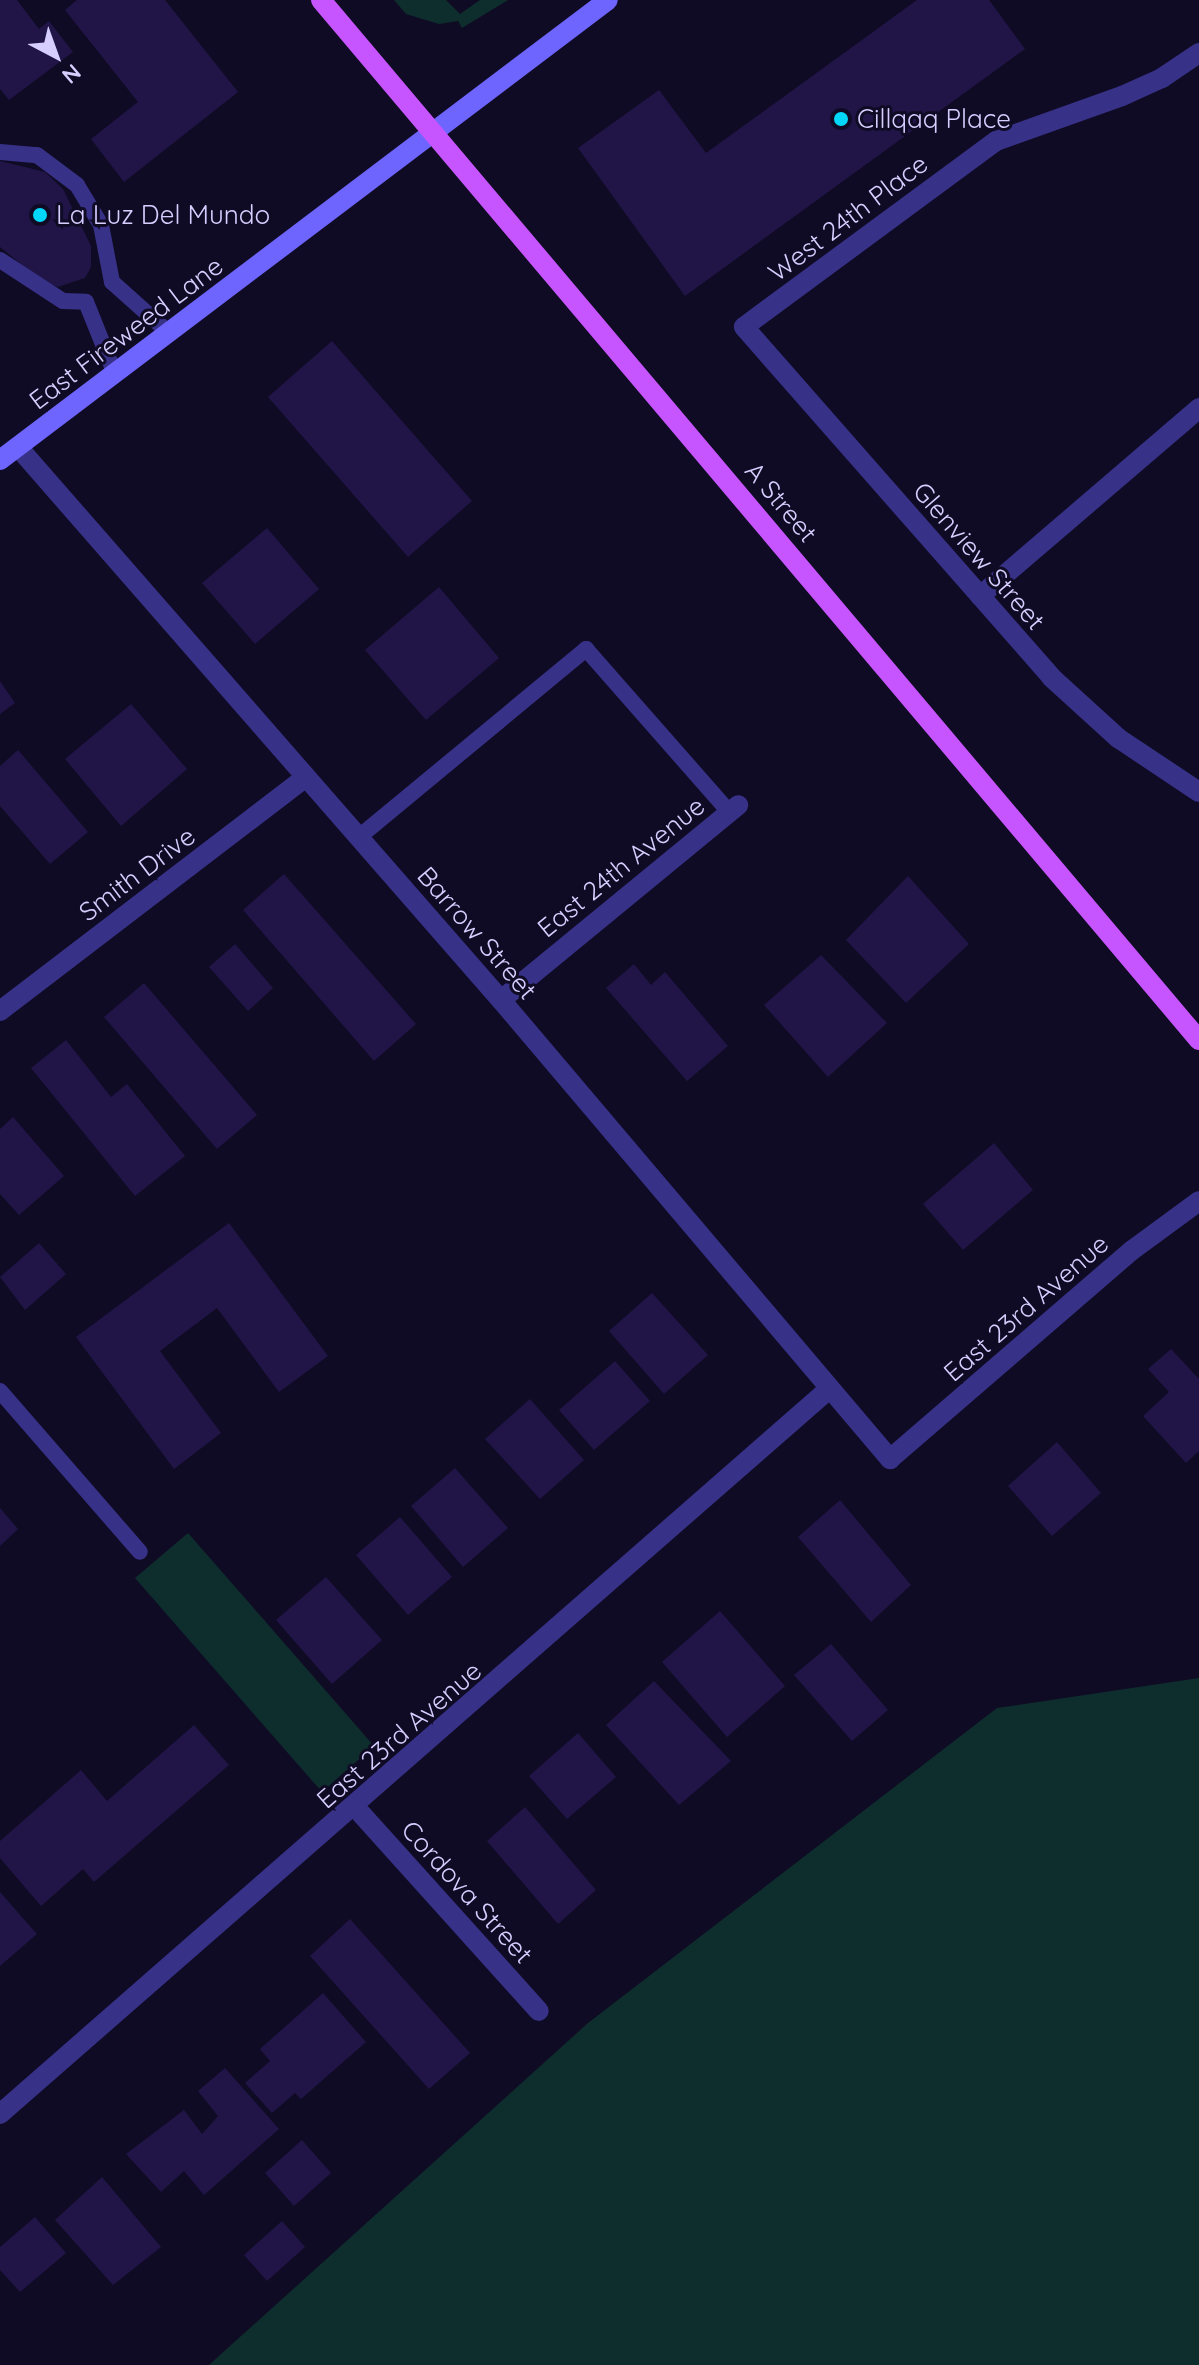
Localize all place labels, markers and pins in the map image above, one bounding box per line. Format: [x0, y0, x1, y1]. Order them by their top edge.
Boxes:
place label: Cillqaq Place [857, 103, 1011, 135]
marker: Cillqaq Place [832, 110, 850, 128]
place label: La Luz Del Mundo [56, 199, 270, 231]
marker: La Luz Del Mundo [31, 206, 49, 224]

